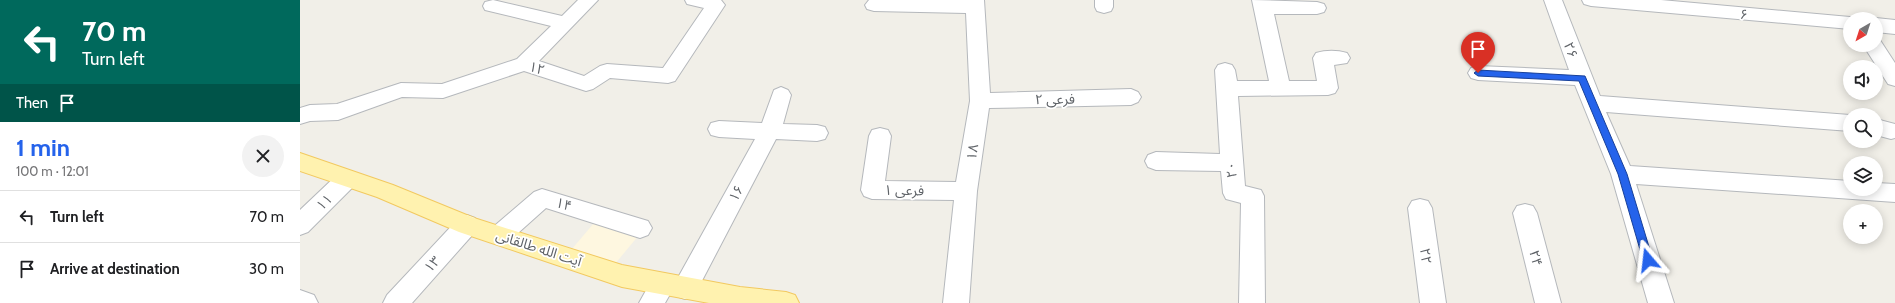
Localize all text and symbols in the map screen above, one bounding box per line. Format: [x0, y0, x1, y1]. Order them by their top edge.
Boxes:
street label: ۶ [1739, 5, 1749, 23]
north arrow [1843, 12, 1883, 52]
map controls [1843, 12, 1883, 244]
text: 70 m [82, 14, 146, 48]
icon: left [16, 16, 68, 68]
pin [1461, 32, 1495, 73]
icon: arrive [1467, 38, 1489, 60]
street label: ۲۶ [1560, 39, 1582, 61]
text: Turn left [82, 48, 145, 70]
street label: ۱۲ [527, 57, 547, 79]
button: sound [1843, 60, 1883, 100]
street label: فرعی ۲ [1035, 90, 1075, 108]
icon: arrive [56, 92, 78, 114]
text: Then [16, 94, 48, 112]
button: search [1843, 108, 1883, 148]
text: 1 min [16, 133, 70, 162]
button: close [242, 135, 284, 177]
street label: ۱۸ [962, 143, 982, 161]
button: layers [1843, 156, 1883, 196]
street label: ۲۰ [1221, 161, 1241, 179]
text: 100 m · 12:01 [16, 163, 89, 179]
street label: فرعی ۱ [884, 181, 924, 199]
street label: ۱۶ [724, 182, 748, 204]
street label: ۱۱ [312, 190, 336, 214]
street label: ۱۴ [554, 193, 574, 215]
button: + [1843, 204, 1883, 244]
icon: left [16, 206, 38, 228]
text: Turn left [50, 208, 104, 226]
text: 70 m [250, 208, 284, 226]
street label: آیت الله طالقانی [494, 226, 585, 271]
position arrow [1627, 239, 1669, 281]
street label: ۲۲ [1416, 247, 1436, 265]
street label: ۲۴ [1525, 248, 1547, 268]
street label: ۱۳ [420, 252, 444, 276]
icon: arrive [16, 258, 38, 280]
text: Arrive at destination [50, 260, 180, 278]
text: 30 m [249, 260, 284, 278]

